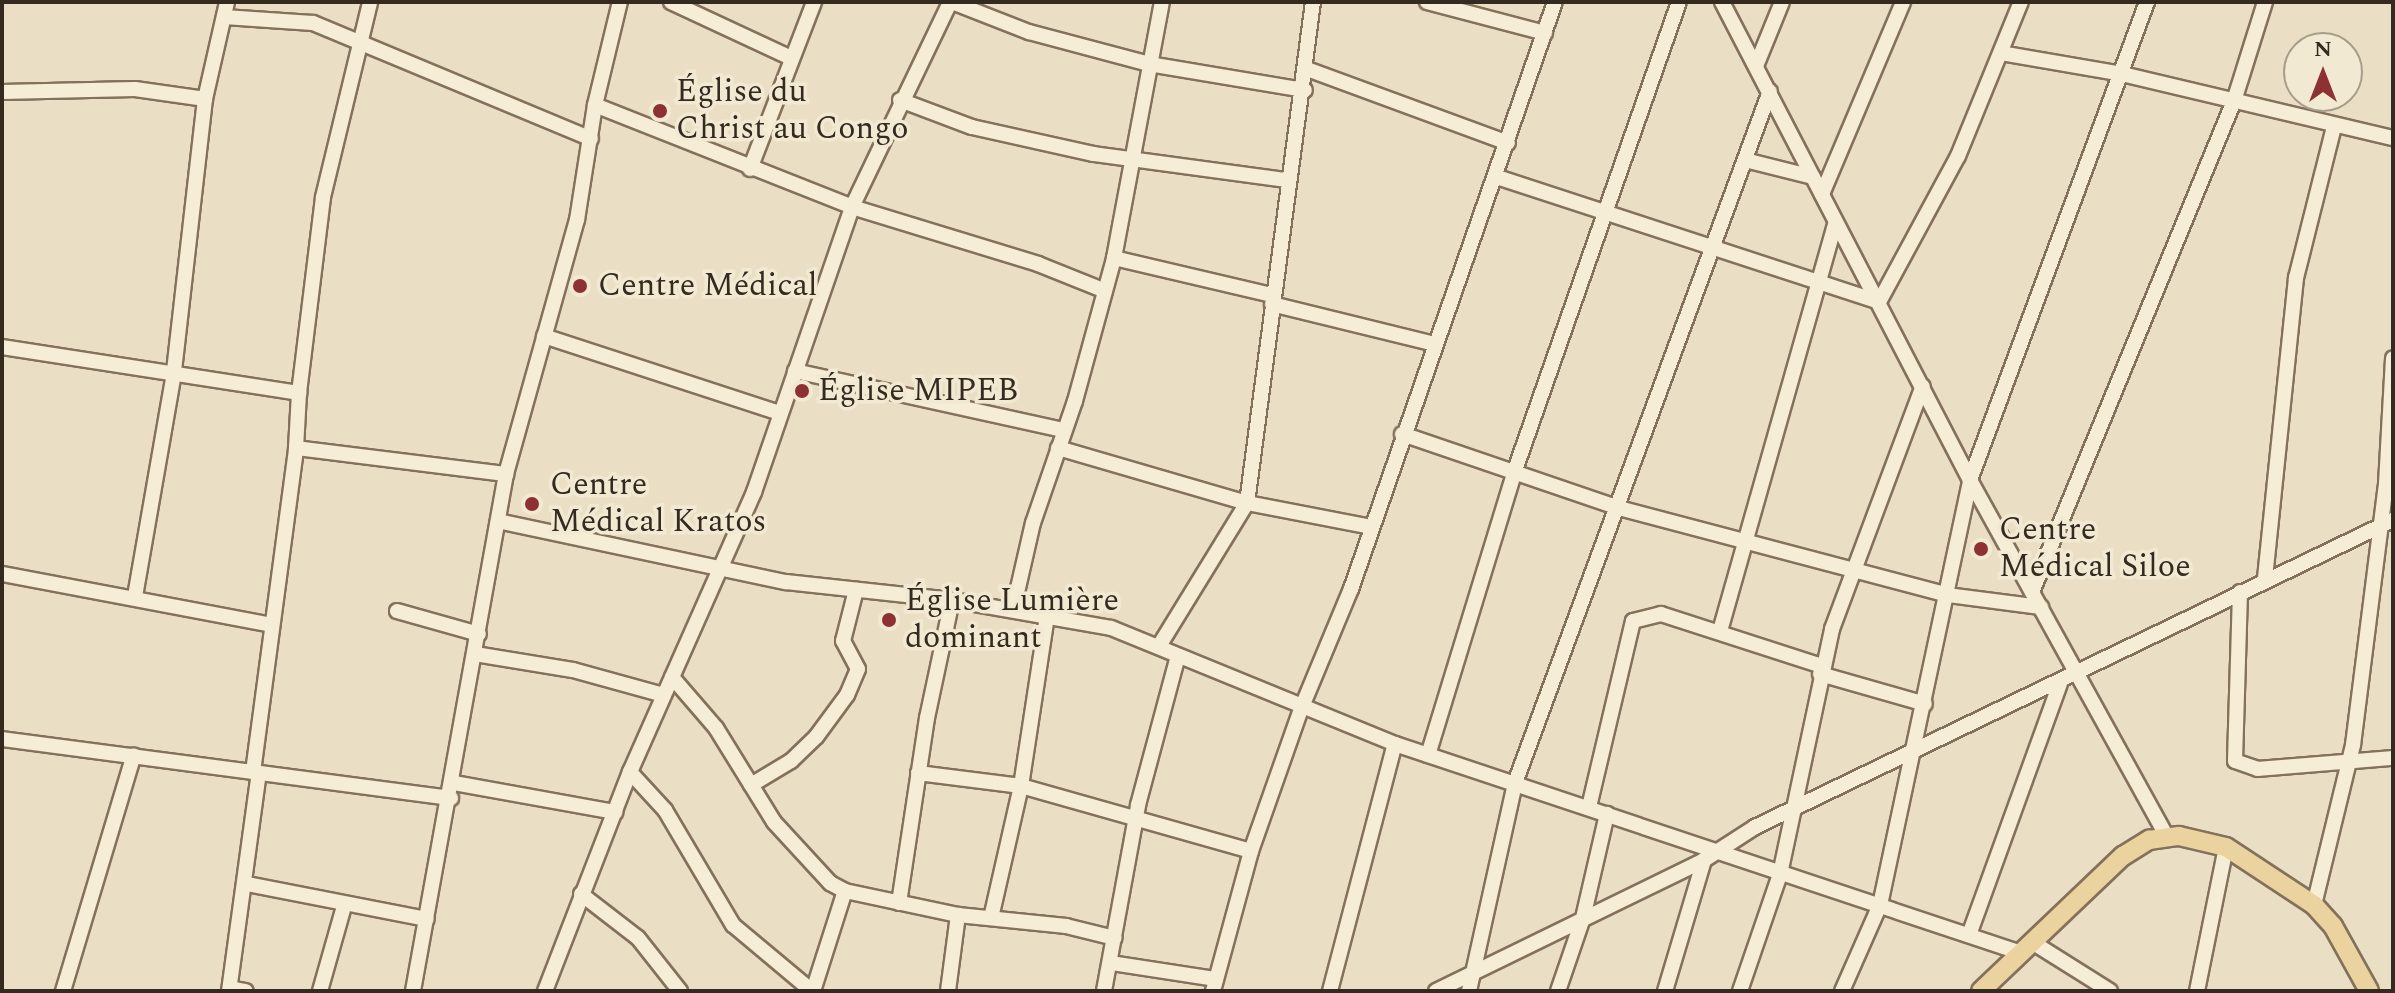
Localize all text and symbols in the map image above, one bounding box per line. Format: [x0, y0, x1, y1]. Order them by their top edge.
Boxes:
north arrow [2283, 32, 2363, 112]
text: N [2314, 33, 2332, 66]
place label: Église du Christ au Congo [676, 74, 908, 149]
marker: Église du Christ au Congo [651, 102, 669, 120]
place label: Centre Médical [598, 267, 817, 305]
marker: Centre Médical [569, 275, 591, 297]
place label: Église MIPEB [818, 372, 1018, 410]
marker: Église MIPEB [793, 382, 811, 400]
place label: Centre Médical Kratos [550, 467, 766, 542]
marker: Centre Médical Kratos [521, 493, 543, 515]
place label: Centre Médical Siloe [1999, 512, 2191, 587]
marker: Centre Médical Siloe [1970, 538, 1992, 560]
place label: Église Lumière dominant [905, 583, 1119, 658]
marker: Église Lumière dominant [880, 611, 898, 629]

